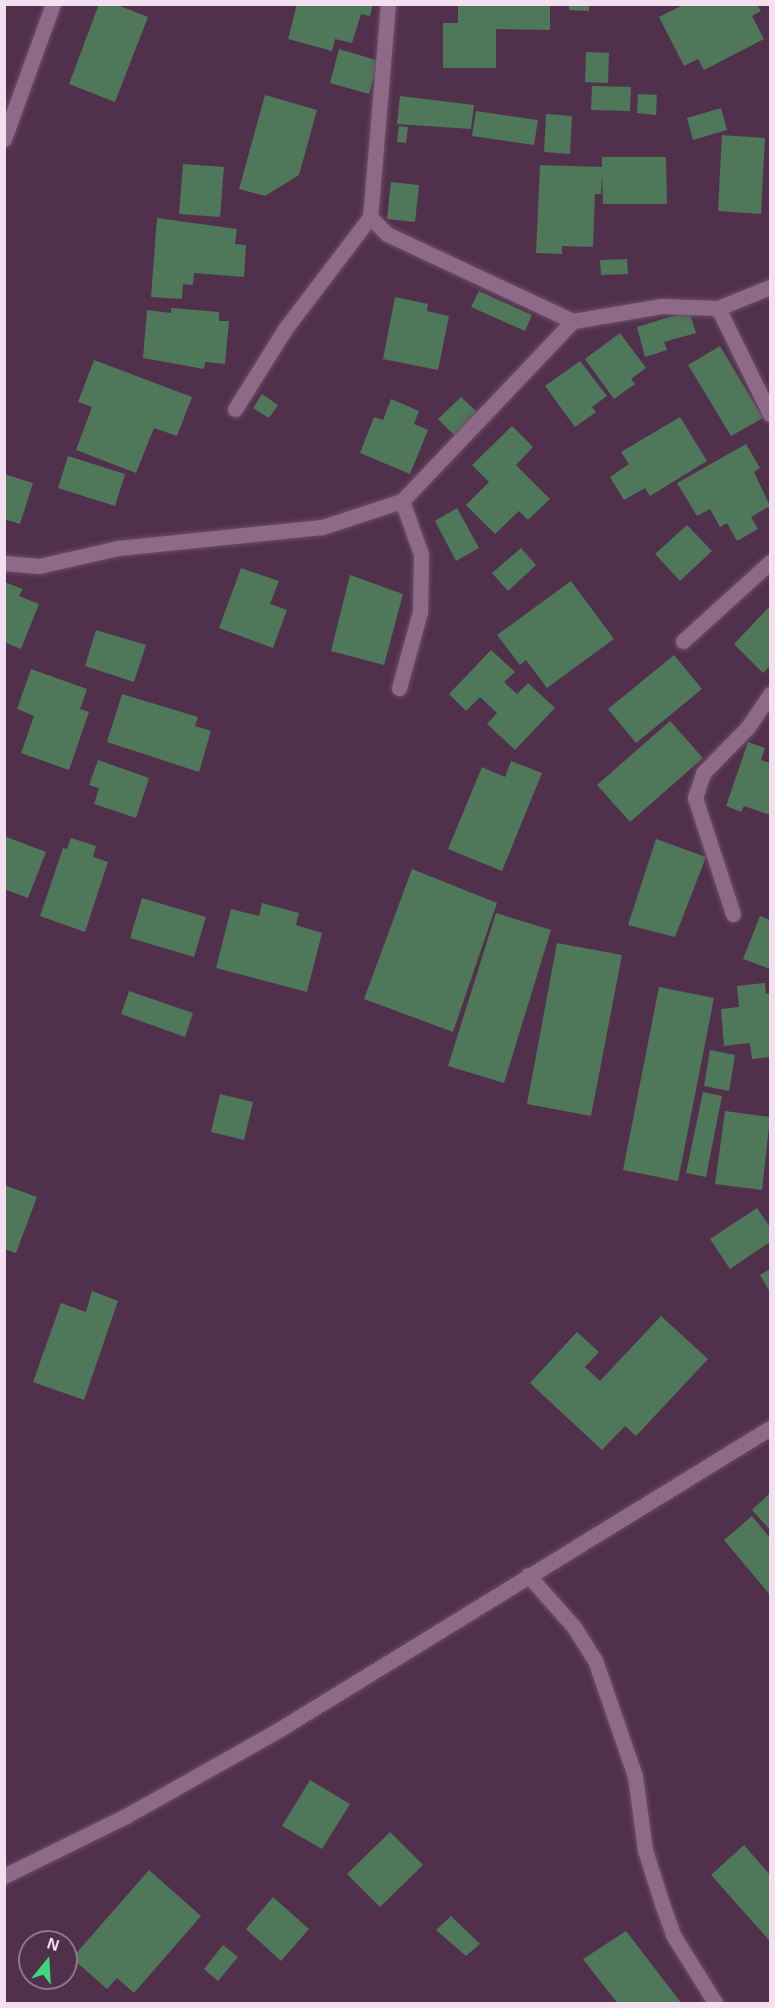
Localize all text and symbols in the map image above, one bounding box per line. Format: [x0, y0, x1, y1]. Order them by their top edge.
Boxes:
north arrow [18, 1930, 78, 1990]
text: N [45, 1934, 61, 1954]

